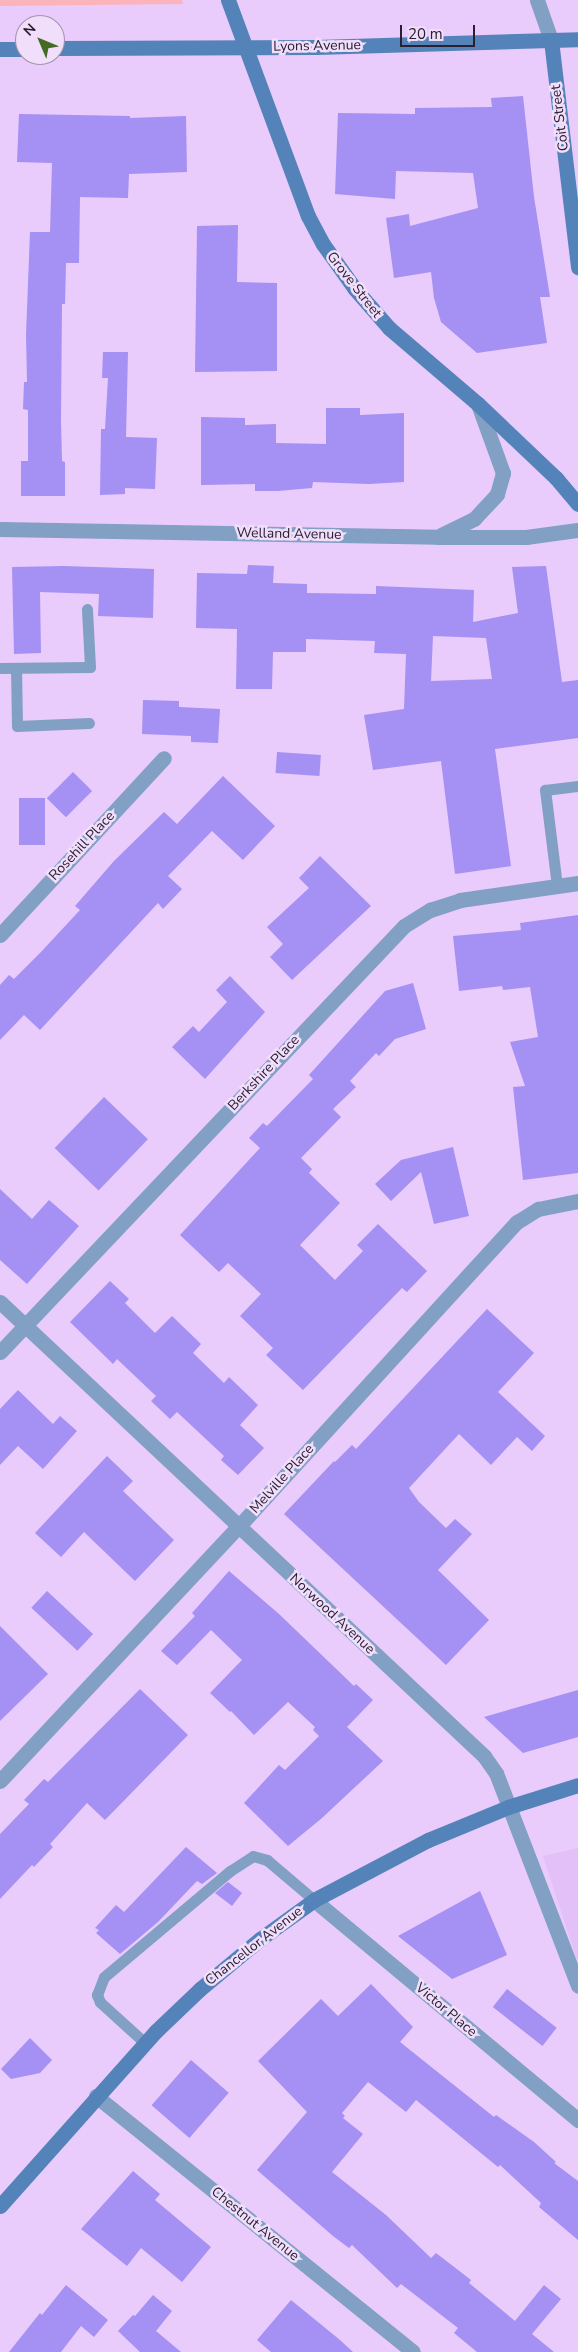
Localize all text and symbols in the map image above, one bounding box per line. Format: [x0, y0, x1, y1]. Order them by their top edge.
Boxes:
north arrow [15, 15, 65, 65]
scale bar [403, 15, 478, 47]
text: N [19, 19, 40, 40]
text: 20 m [408, 24, 443, 44]
street label: Lyons Avenue [273, 37, 361, 55]
street label: Coit Street [548, 84, 572, 152]
street label: Grove Street [323, 249, 385, 321]
street label: Welland Avenue [236, 525, 342, 543]
street label: Rosehill Place [46, 808, 118, 884]
street label: Berkshire Place [225, 1032, 303, 1114]
street label: Melville Place [247, 1441, 317, 1517]
street label: Norwood Avenue [286, 1570, 378, 1658]
street label: Chancellor Avenue [202, 1903, 306, 1989]
street label: Victor Place [412, 1980, 480, 2040]
street label: Chestnut Avenue [208, 2183, 302, 2265]

